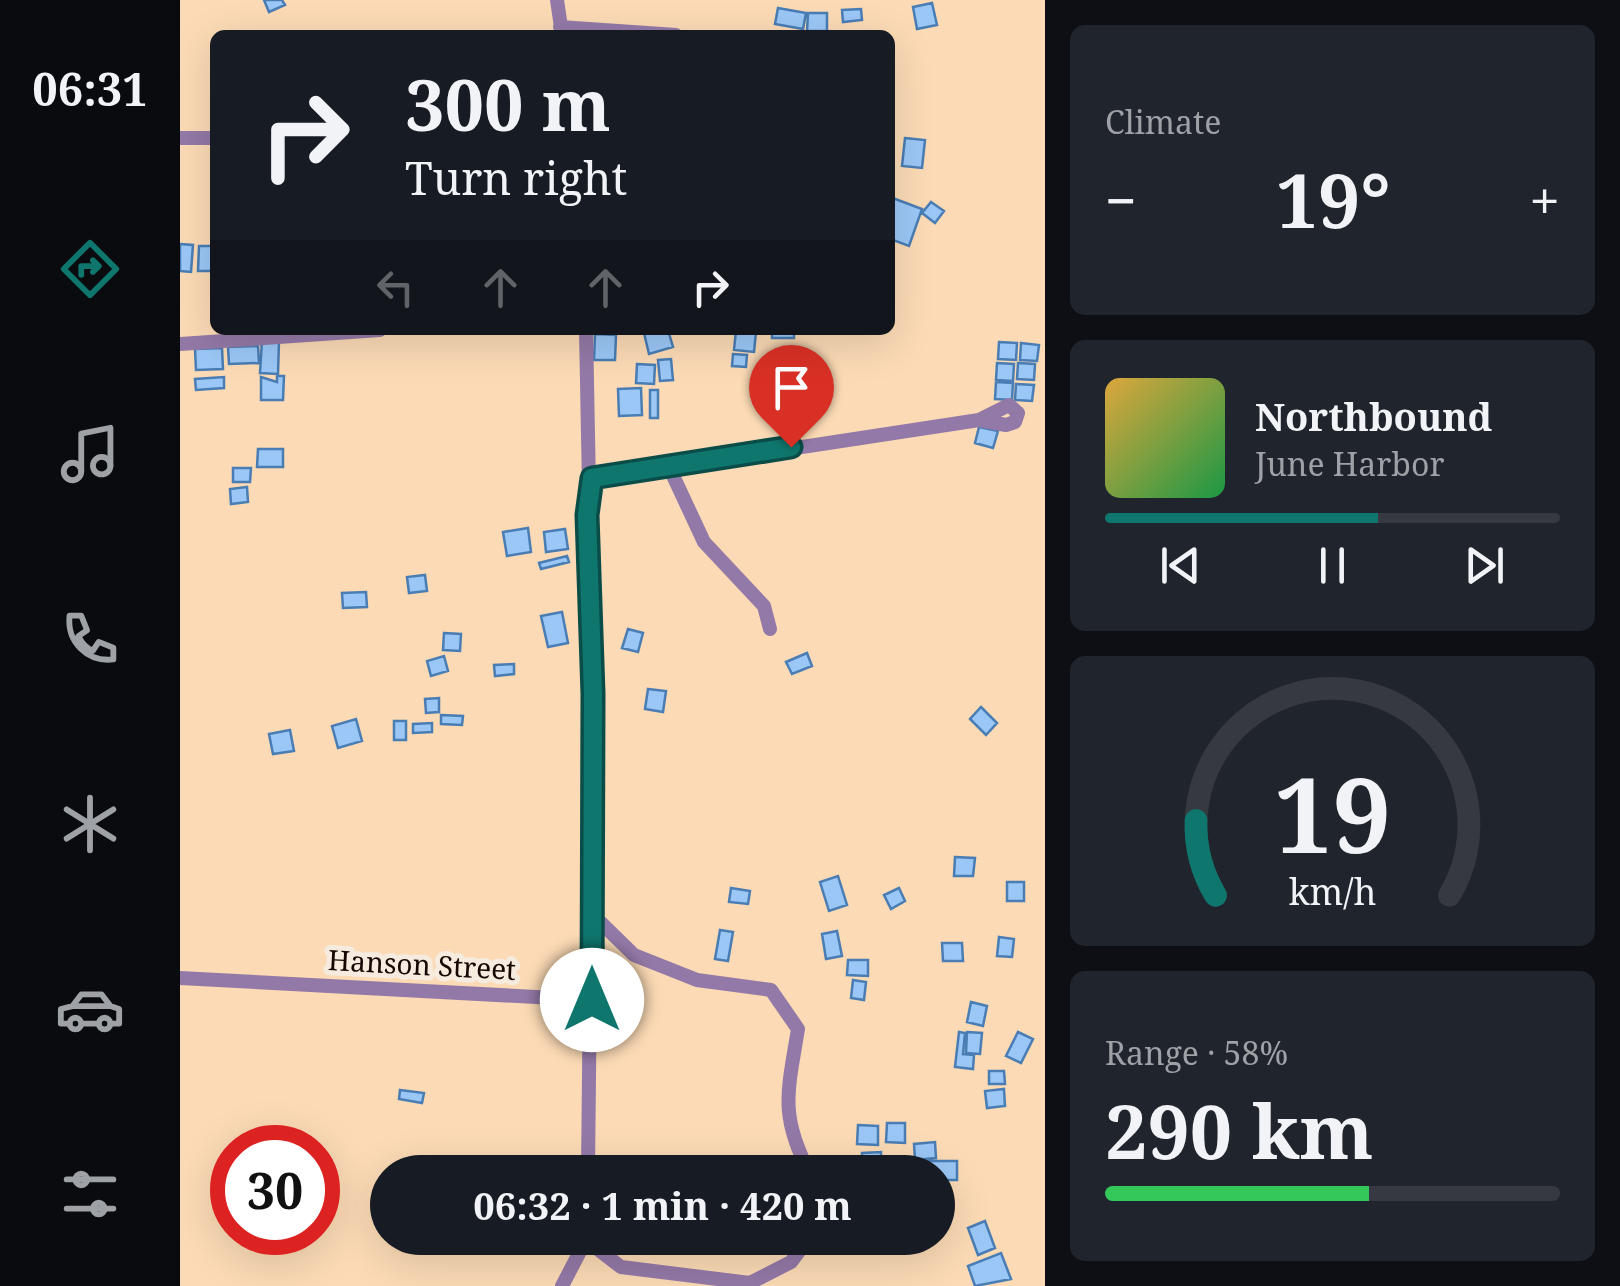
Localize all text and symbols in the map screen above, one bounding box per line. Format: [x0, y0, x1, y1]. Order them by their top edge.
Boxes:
text: 300 m [405, 56, 611, 152]
text: 06:31 [32, 58, 148, 119]
icon: right [240, 70, 370, 200]
text: Climate [1105, 100, 1221, 143]
text: Turn right [405, 147, 627, 208]
text: 19° [1276, 148, 1390, 250]
text: − [1105, 162, 1137, 237]
text: + [1529, 162, 1560, 237]
icon: directions [55, 234, 125, 304]
icon: left [368, 260, 423, 315]
icon: ahead [473, 260, 528, 315]
icon: ahead [578, 260, 633, 315]
icon: right [683, 260, 738, 315]
pin [749, 345, 834, 448]
icon: arrive [764, 360, 819, 415]
text: Northbound [1255, 390, 1492, 442]
icon: music [55, 419, 125, 489]
text: June Harbor [1255, 442, 1444, 485]
icon: previous [1153, 538, 1208, 593]
icon: pause [1305, 538, 1360, 593]
icon: next [1457, 538, 1512, 593]
icon: phone [55, 604, 125, 674]
text: 19 [1274, 742, 1391, 883]
icon: climate [55, 789, 125, 859]
text: km/h [1289, 867, 1376, 915]
street label: Hanson Street [327, 940, 517, 988]
position arrow [540, 948, 644, 1052]
icon: car [55, 974, 125, 1044]
text: Range · 58% [1105, 1031, 1288, 1074]
text: 290 km [1105, 1079, 1373, 1181]
speed limit sign: 30 [210, 1125, 340, 1255]
icon: filters [55, 1159, 125, 1229]
text: 06:32 · 1 min · 420 m [473, 1179, 852, 1231]

